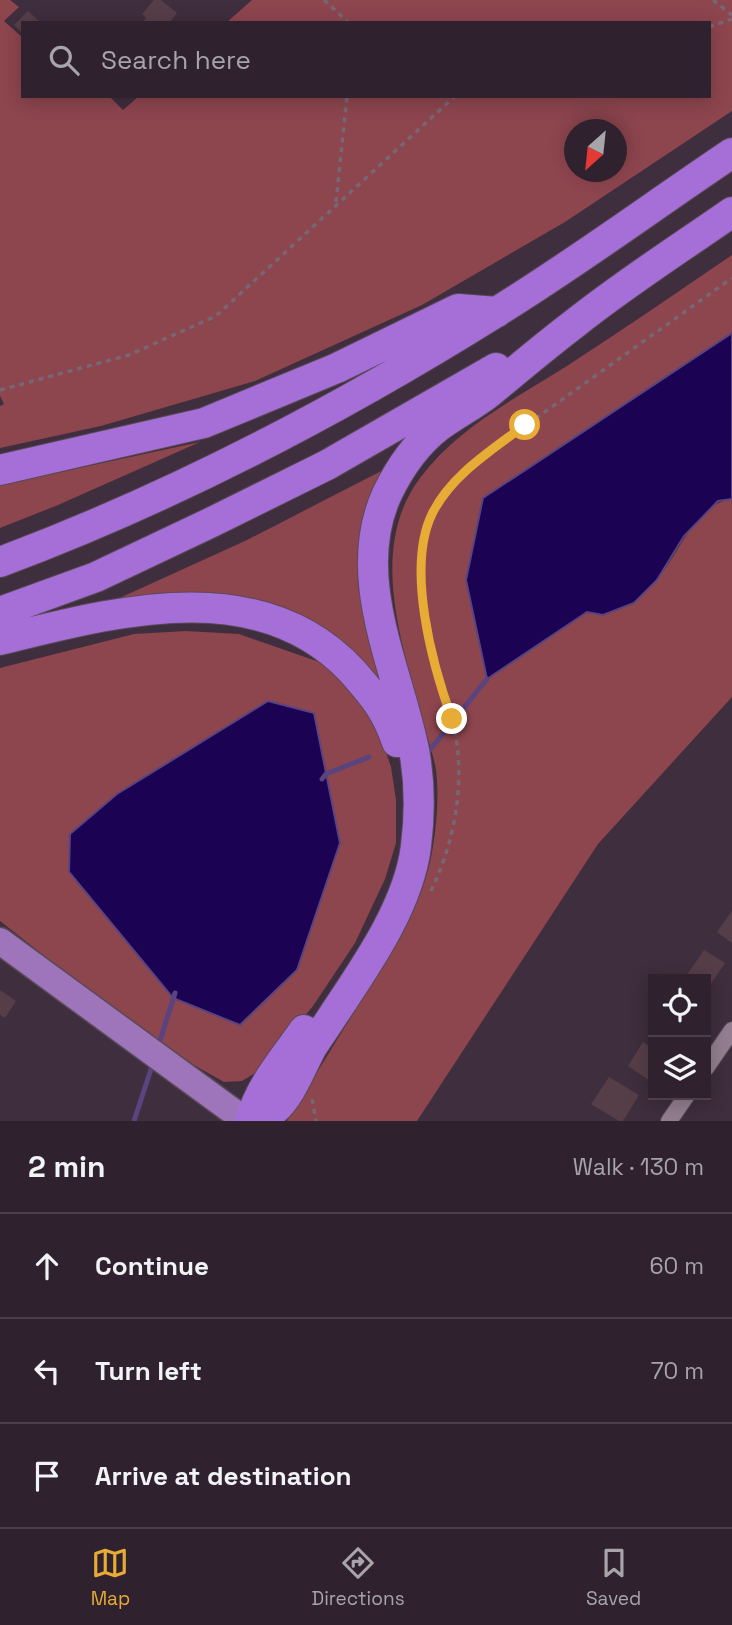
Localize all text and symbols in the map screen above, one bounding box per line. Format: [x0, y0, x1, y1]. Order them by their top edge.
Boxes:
search box [21, 21, 711, 98]
icon: search [45, 41, 83, 79]
text: Search here [101, 43, 251, 77]
north arrow [564, 119, 627, 182]
route start [509, 409, 540, 440]
route end [436, 703, 467, 734]
map controls [648, 974, 711, 1100]
button: locate [648, 974, 711, 1037]
button: layers [648, 1037, 711, 1100]
text: 2 min [28, 1147, 106, 1186]
text: Walk · 130 m [573, 1152, 704, 1182]
icon: ahead [28, 1247, 66, 1285]
text: Continue [95, 1249, 209, 1283]
text: 60 m [649, 1251, 704, 1281]
icon: left [28, 1352, 66, 1390]
text: Turn left [95, 1354, 202, 1388]
text: 70 m [651, 1356, 704, 1386]
icon: arrive [28, 1457, 66, 1495]
text: Arrive at destination [95, 1459, 352, 1493]
tab: Map [91, 1544, 130, 1611]
tab: Directions [312, 1544, 405, 1611]
tab: Saved [586, 1544, 641, 1611]

